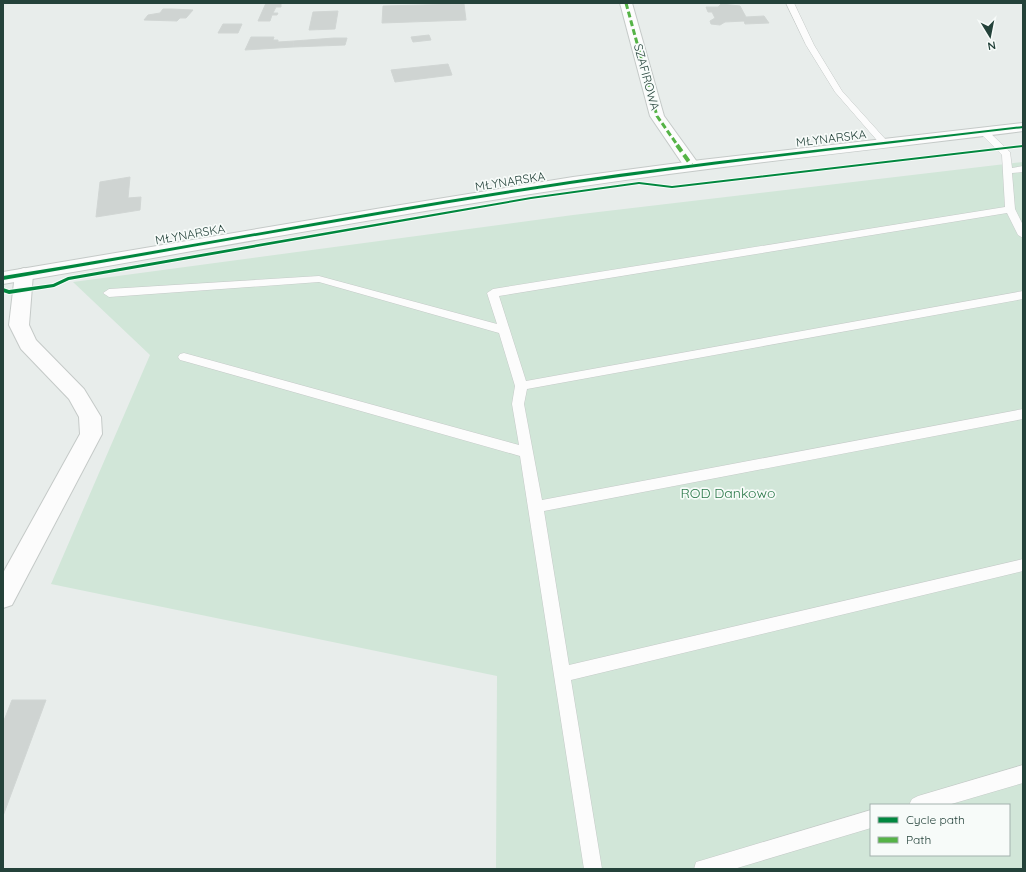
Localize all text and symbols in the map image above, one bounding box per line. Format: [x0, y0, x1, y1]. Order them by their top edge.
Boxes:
north arrow [970, 16, 1010, 56]
text: N [987, 38, 997, 53]
street label: SZAFIROWA [631, 42, 663, 112]
street label: MŁYNARSKA [795, 126, 867, 150]
street label: MŁYNARSKA [474, 168, 546, 194]
street label: MŁYNARSKA [154, 220, 226, 248]
park label: ROD Dankowo [680, 484, 776, 502]
legend [870, 804, 1010, 856]
text: Cycle path [906, 812, 965, 827]
text: Path [906, 832, 931, 847]

